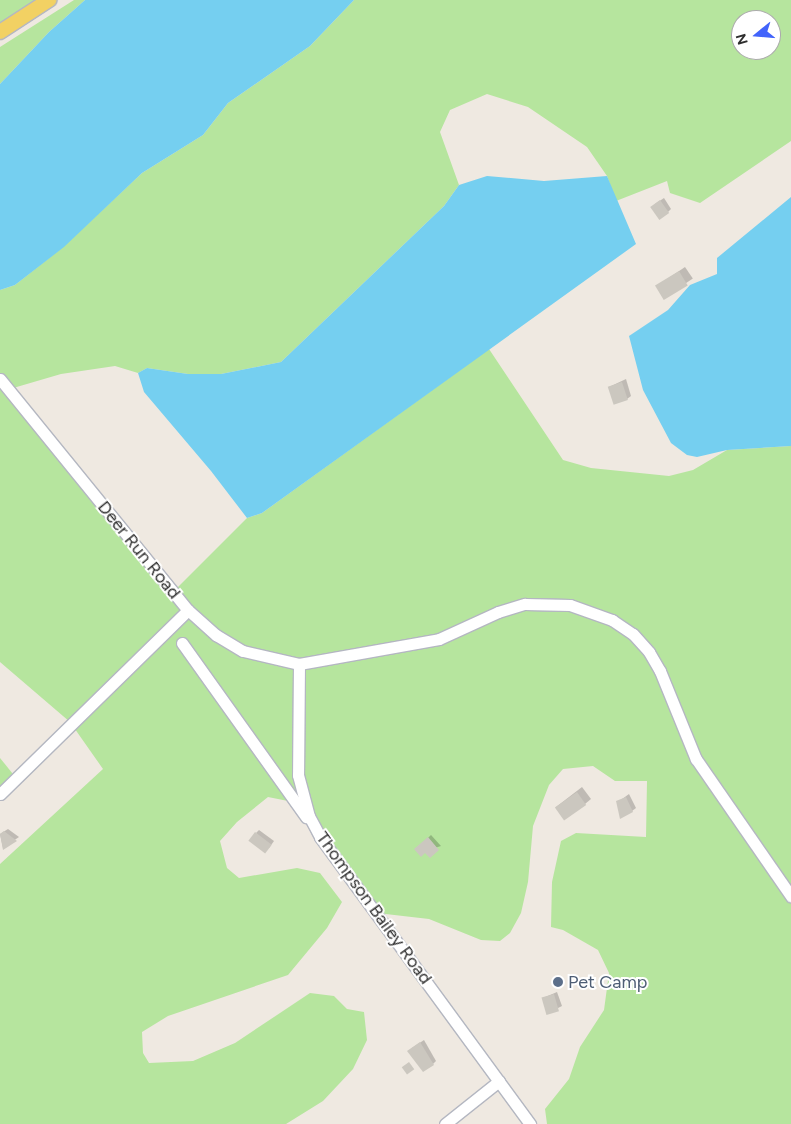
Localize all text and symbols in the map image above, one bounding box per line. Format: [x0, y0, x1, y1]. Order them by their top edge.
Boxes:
north arrow [731, 10, 781, 60]
text: N [732, 32, 752, 47]
street label: Deer Run Road [93, 497, 185, 603]
street label: Thompson Bailey Road [311, 828, 437, 988]
place label: Pet Camp [568, 971, 647, 993]
marker: Pet Camp [552, 976, 564, 988]

